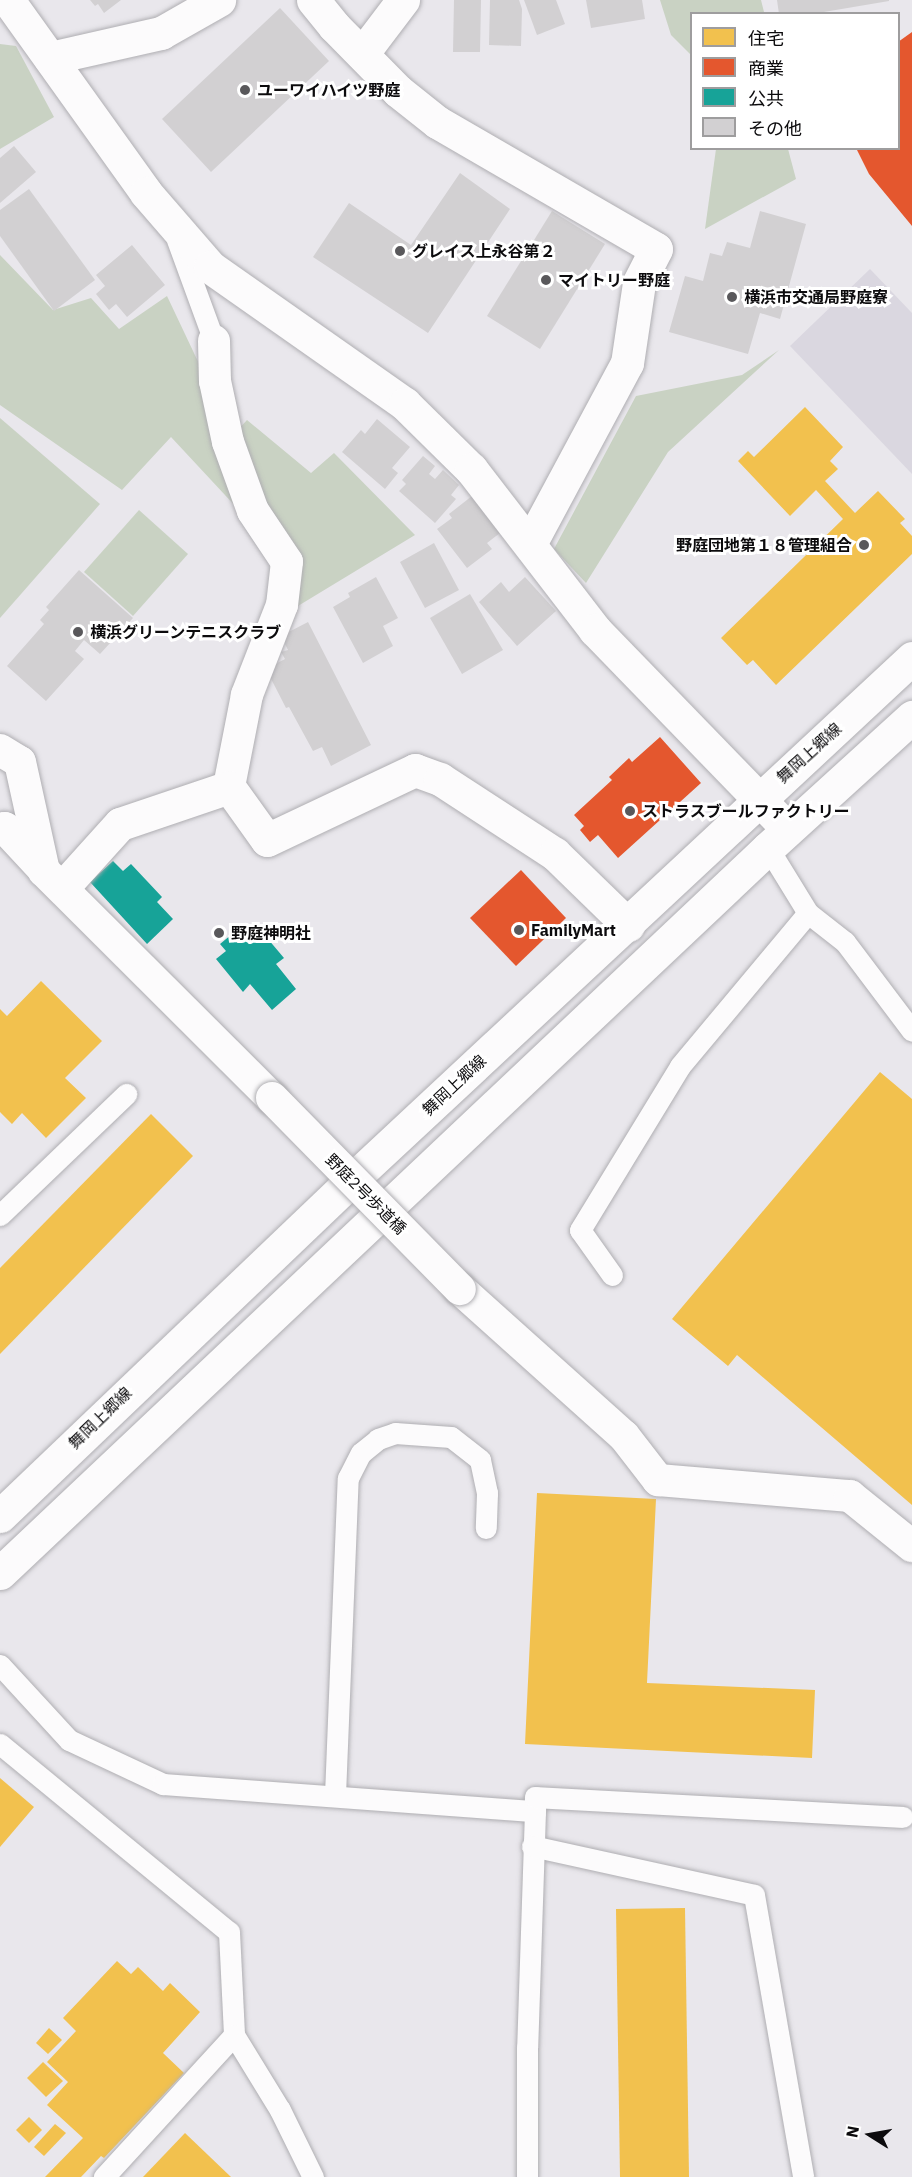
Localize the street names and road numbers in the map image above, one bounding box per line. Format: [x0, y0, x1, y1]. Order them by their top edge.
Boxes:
street label: 舞岡上郷線 [773, 719, 845, 787]
street label: 舞岡上郷線 [418, 1051, 490, 1119]
street label: 野庭2号歩道橋 [322, 1150, 410, 1238]
street label: 舞岡上郷線 [65, 1383, 135, 1453]

